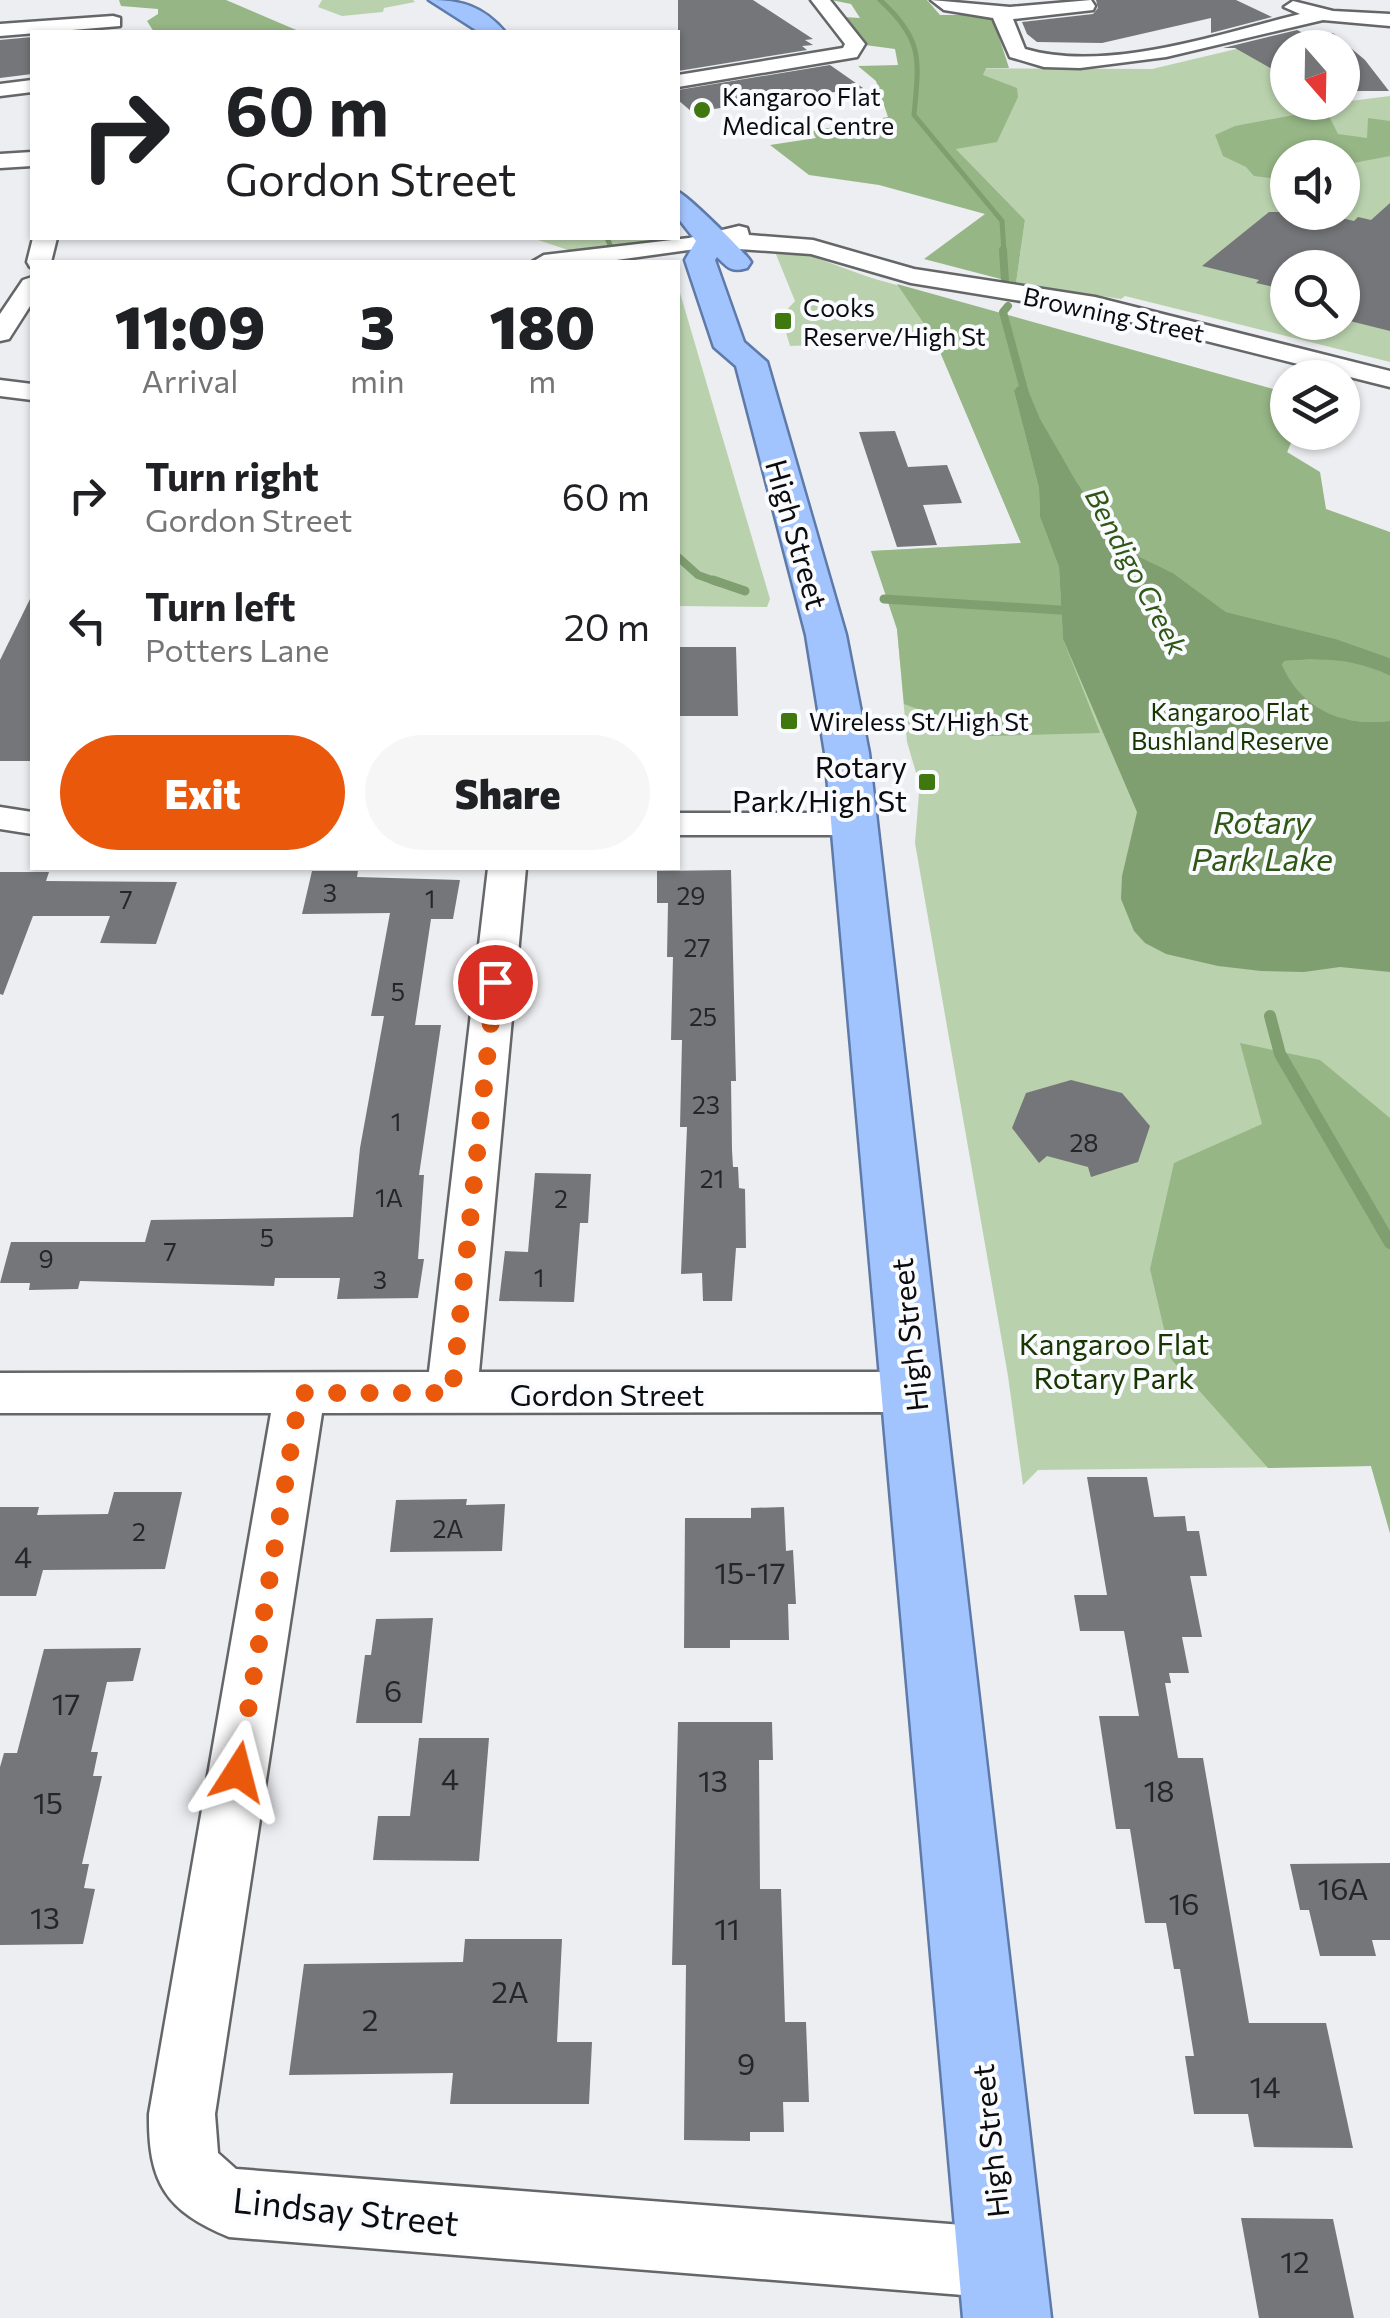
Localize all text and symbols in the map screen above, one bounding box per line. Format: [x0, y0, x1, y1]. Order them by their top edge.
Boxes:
north arrow [1270, 30, 1360, 120]
map controls [1270, 30, 1360, 450]
text: 60 m [225, 65, 389, 150]
icon: right [60, 70, 190, 200]
place label: Kangaroo Flat Medical Centre [722, 81, 894, 140]
marker: Kangaroo Flat Medical Centre [691, 99, 713, 121]
button: sound [1270, 140, 1360, 230]
text: Gordon Street [225, 150, 517, 205]
button: search [1270, 250, 1360, 340]
street label: Browning Street [1021, 280, 1207, 348]
text: 11:09 [115, 288, 265, 361]
text: 3 [360, 288, 395, 361]
text: 180 [489, 288, 595, 361]
place label: Cooks Reserve/High St [803, 292, 986, 351]
marker: Cooks Reserve/High St [772, 310, 794, 332]
text: Arrival [142, 360, 238, 400]
text: min [350, 360, 405, 400]
text: m [528, 360, 556, 400]
button: layers [1270, 360, 1360, 450]
text: Turn right [145, 452, 319, 499]
street label: High Street [759, 455, 837, 613]
icon: right [60, 468, 115, 523]
text: 60 m [562, 472, 650, 519]
water label: Bendigo Creek [1079, 482, 1196, 661]
text: Gordon Street [145, 499, 352, 539]
text: Turn left [145, 582, 296, 629]
icon: left [60, 598, 115, 653]
text: 20 m [564, 602, 650, 649]
text: Potters Lane [145, 629, 330, 669]
park label: Kangaroo Flat Bushland Reserve [1131, 696, 1329, 755]
place label: Wireless St/High St [809, 706, 1029, 736]
marker: Wireless St/High St [778, 710, 800, 732]
button: Exit [60, 735, 345, 850]
button: Share [365, 735, 650, 850]
place label: Rotary Park/High St [732, 747, 907, 818]
marker: Rotary Park/High St [916, 771, 938, 793]
water label: Rotary Park Lake [1191, 801, 1333, 878]
house number: 3 [323, 877, 337, 907]
house number: 29 [677, 880, 705, 910]
house number: 1 [425, 883, 435, 913]
house number: 7 [119, 884, 133, 914]
house number: 27 [684, 932, 711, 962]
pin [453, 940, 538, 1025]
icon: arrive [468, 955, 523, 1010]
house number: 5 [391, 976, 405, 1006]
house number: 25 [689, 1001, 717, 1031]
house number: 23 [692, 1089, 720, 1119]
house number: 1 [391, 1106, 401, 1136]
house number: 28 [1070, 1127, 1098, 1157]
house number: 21 [700, 1163, 724, 1193]
house number: 1A [375, 1182, 403, 1212]
house number: 2 [554, 1183, 568, 1213]
house number: 5 [260, 1222, 274, 1252]
house number: 7 [163, 1236, 177, 1266]
house number: 9 [38, 1243, 54, 1273]
street label: High Street [882, 1256, 934, 1414]
house number: 1 [534, 1262, 544, 1292]
house number: 3 [373, 1264, 387, 1294]
park label: Kangaroo Flat Rotary Park [1019, 1324, 1209, 1395]
street label: Gordon Street [510, 1375, 704, 1412]
house number: 2A [432, 1513, 464, 1543]
house number: 2 [132, 1516, 146, 1546]
house number: 4 [14, 1537, 32, 1574]
house number: 15-17 [714, 1553, 786, 1590]
house number: 6 [384, 1671, 402, 1708]
house number: 17 [52, 1684, 80, 1721]
position arrow [186, 1720, 290, 1824]
house number: 4 [441, 1759, 459, 1796]
house number: 13 [698, 1761, 728, 1798]
house number: 18 [1143, 1771, 1175, 1808]
house number: 15 [33, 1783, 63, 1820]
house number: 16A [1317, 1869, 1369, 1906]
house number: 16 [1168, 1884, 1200, 1921]
house number: 13 [30, 1898, 60, 1935]
house number: 11 [714, 1909, 740, 1946]
house number: 2A [491, 1972, 529, 2009]
house number: 2 [362, 2000, 378, 2037]
house number: 9 [737, 2044, 755, 2081]
street label: High Street [963, 2062, 1015, 2220]
house number: 14 [1250, 2067, 1280, 2104]
street label: Lindsay Street [231, 2177, 461, 2243]
house number: 12 [1280, 2242, 1310, 2279]

